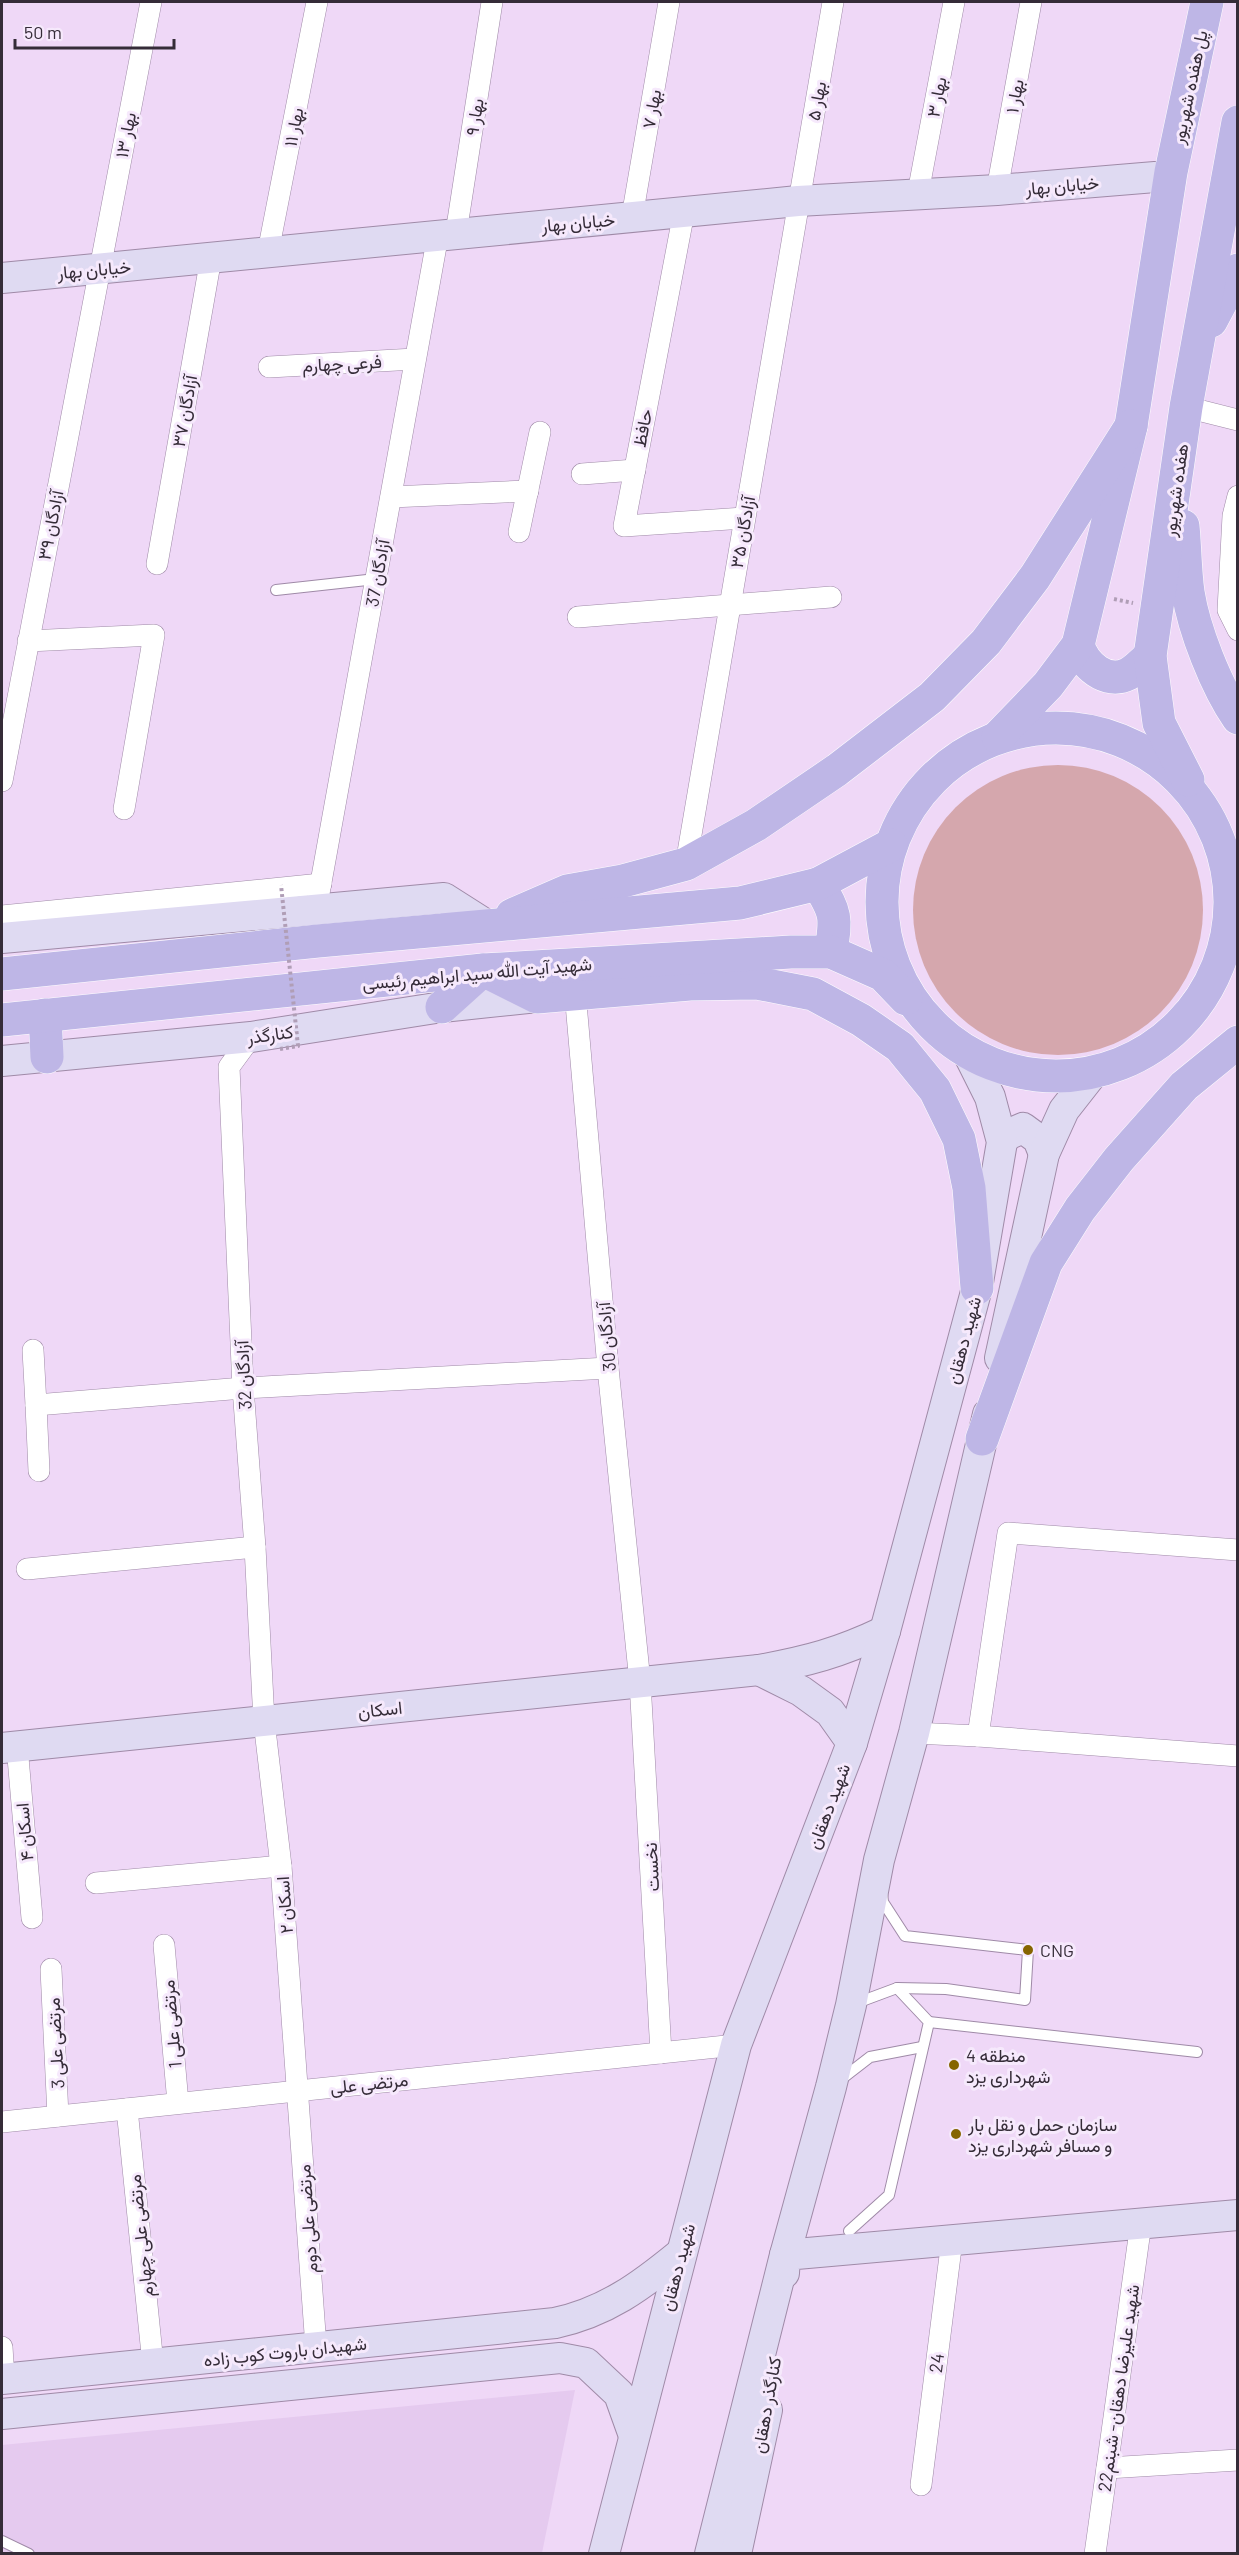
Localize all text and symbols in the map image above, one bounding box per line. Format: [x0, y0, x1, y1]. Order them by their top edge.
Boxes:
scale bar [15, 12, 174, 50]
text: 50 m [24, 21, 62, 43]
street label: پل هفده شهریور [1166, 28, 1214, 147]
street label: بهار ۳ [921, 75, 952, 119]
street label: بهار ۱ [1000, 77, 1029, 115]
street label: بهار ۵ [802, 80, 831, 122]
street label: بهار ۷ [637, 88, 666, 130]
street label: بهار ۹ [460, 97, 489, 137]
street label: بهار ۱۱ [278, 106, 309, 149]
street label: بهار ۱۳ [110, 110, 141, 160]
street label: خیابان بهار [1023, 171, 1100, 200]
street label: خیابان بهار [539, 208, 616, 237]
street label: خیابان بهار [55, 255, 132, 284]
street label: فرعی چهارم [302, 350, 382, 378]
street label: آزادگان ۳۷ [167, 372, 202, 449]
street label: حافظ [628, 407, 656, 449]
street label: هفده شهریور [1157, 442, 1193, 539]
street label: آزادگان ۳۹ [32, 486, 69, 562]
street label: آزادگان ۳۵ [725, 493, 760, 570]
street label: آزادگان 37 [360, 536, 395, 609]
street label: شهید آیت الله سید ابراهیم رئیسی [361, 952, 593, 996]
street label: کنارگذر [244, 1020, 295, 1049]
street label: شهید دهقان [941, 1294, 986, 1386]
street label: آزادگان 30 [592, 1299, 621, 1373]
street label: آزادگان 32 [230, 1338, 257, 1410]
street label: اسکان [357, 1696, 403, 1722]
street label: شهید دهقان [802, 1760, 855, 1852]
street label: اسکان ۴ [10, 1802, 38, 1862]
street label: نخست [639, 1842, 663, 1892]
street label: اسکان ۲ [271, 1876, 297, 1934]
place label: CNG [1040, 1939, 1074, 1961]
marker: CNG [1021, 1943, 1035, 1957]
street label: مرتضی علی 1 [156, 1979, 187, 2069]
street label: مرتضی علی 3 [42, 1997, 69, 2089]
place label: منطقه 4 شهرداری یزد [966, 2044, 1050, 2088]
marker: منطقه 4 شهرداری یزد [947, 2058, 961, 2072]
street label: مرتضی علی [329, 2068, 409, 2099]
place label: سازمان حمل و نقل بار و مسافر شهرداری یزد [967, 2113, 1117, 2157]
marker: سازمان حمل و نقل بار و مسافر شهرداری یزد [949, 2127, 963, 2141]
street label: مرتضی علی دوم [292, 2164, 324, 2274]
street label: مرتضی علی چهارم [123, 2173, 159, 2298]
street label: شهید دهقان [655, 2221, 700, 2313]
street label: شهید علیرضا دهقان- شبنم22 [1093, 2283, 1145, 2493]
street label: شهیدان باروت کوب زاده [202, 2331, 368, 2372]
street label: 24 [924, 2352, 948, 2374]
street label: کنارگذر دهقان [747, 2355, 786, 2455]

